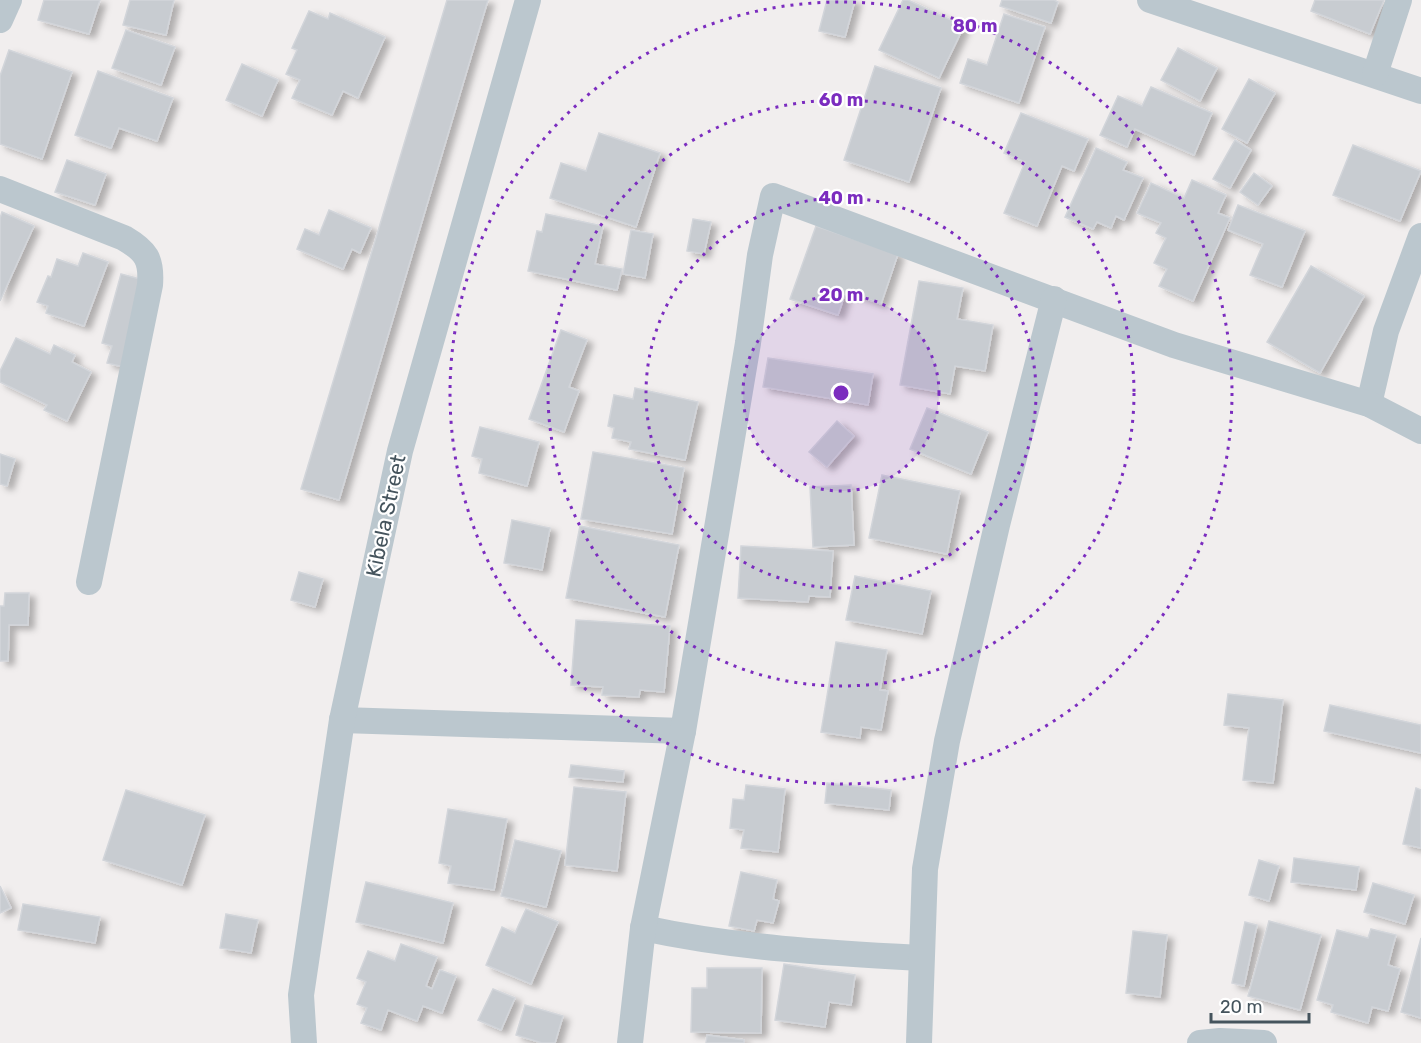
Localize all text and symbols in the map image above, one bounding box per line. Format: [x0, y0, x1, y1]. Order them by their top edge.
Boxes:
text: 80 m [953, 15, 997, 37]
text: 60 m [819, 89, 863, 111]
text: 40 m [819, 187, 863, 209]
text: 20 m [819, 284, 863, 306]
centre of rings [831, 383, 851, 403]
street label: Kibela Street [360, 452, 411, 579]
scale bar [1211, 986, 1308, 1024]
text: 20 m [1220, 996, 1262, 1018]

